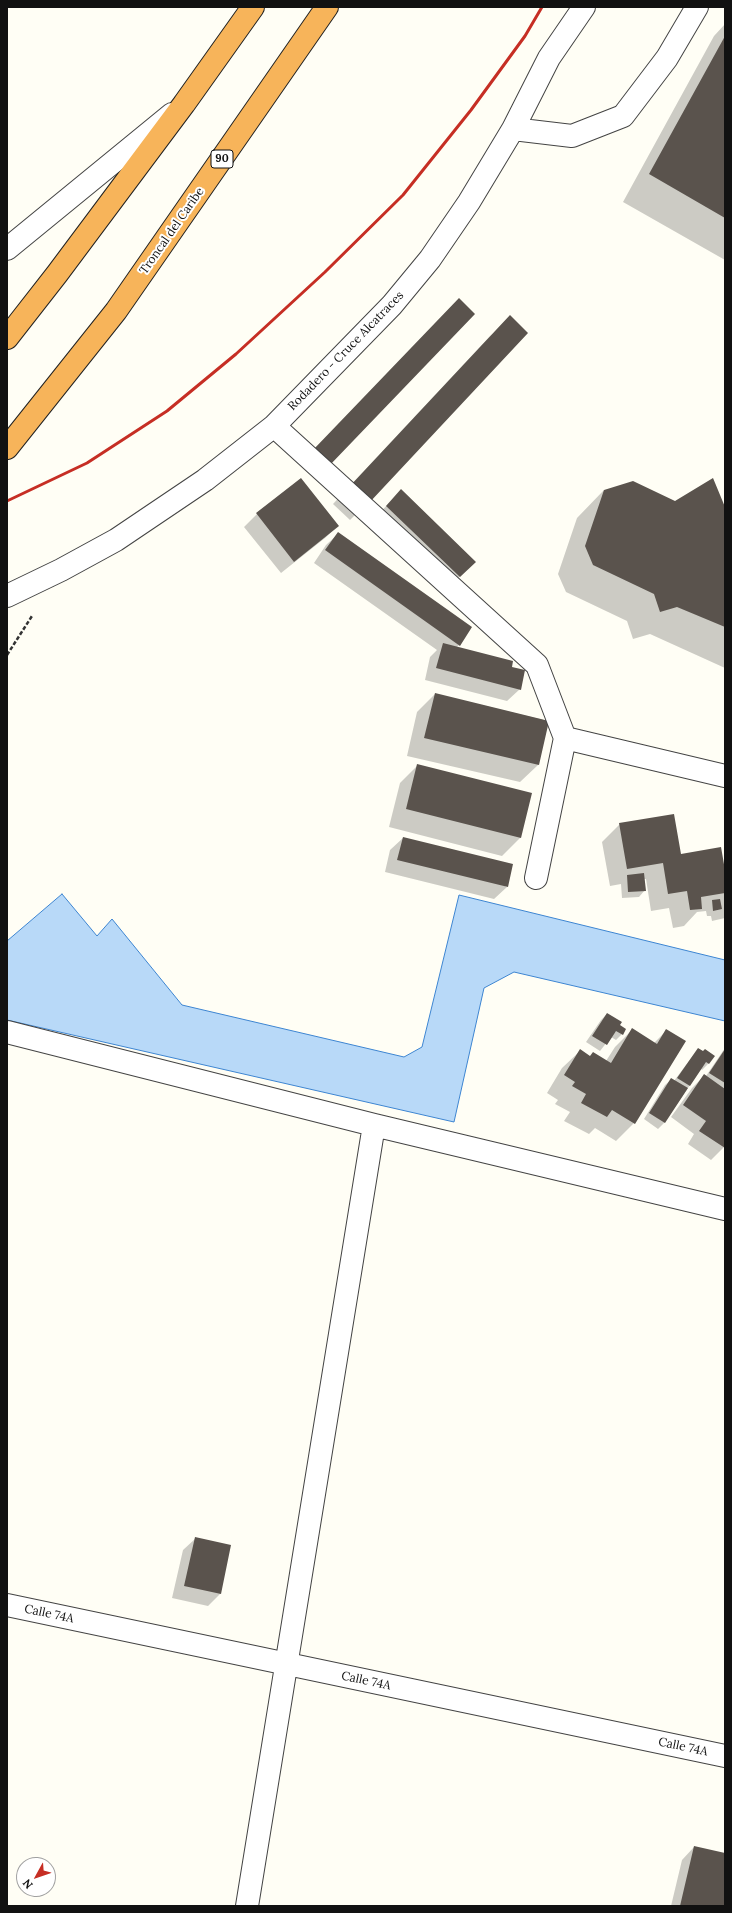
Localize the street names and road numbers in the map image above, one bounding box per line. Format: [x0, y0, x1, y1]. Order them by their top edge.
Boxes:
road number: 90 [211, 150, 233, 168]
street label: Troncal del Caribe [137, 185, 207, 277]
street label: Rodadero - Cruce Alcatraces [285, 288, 407, 414]
street label: Calle 74A [23, 1602, 75, 1626]
street label: Calle 74A [340, 1669, 392, 1693]
street label: Calle 74A [657, 1735, 709, 1759]

